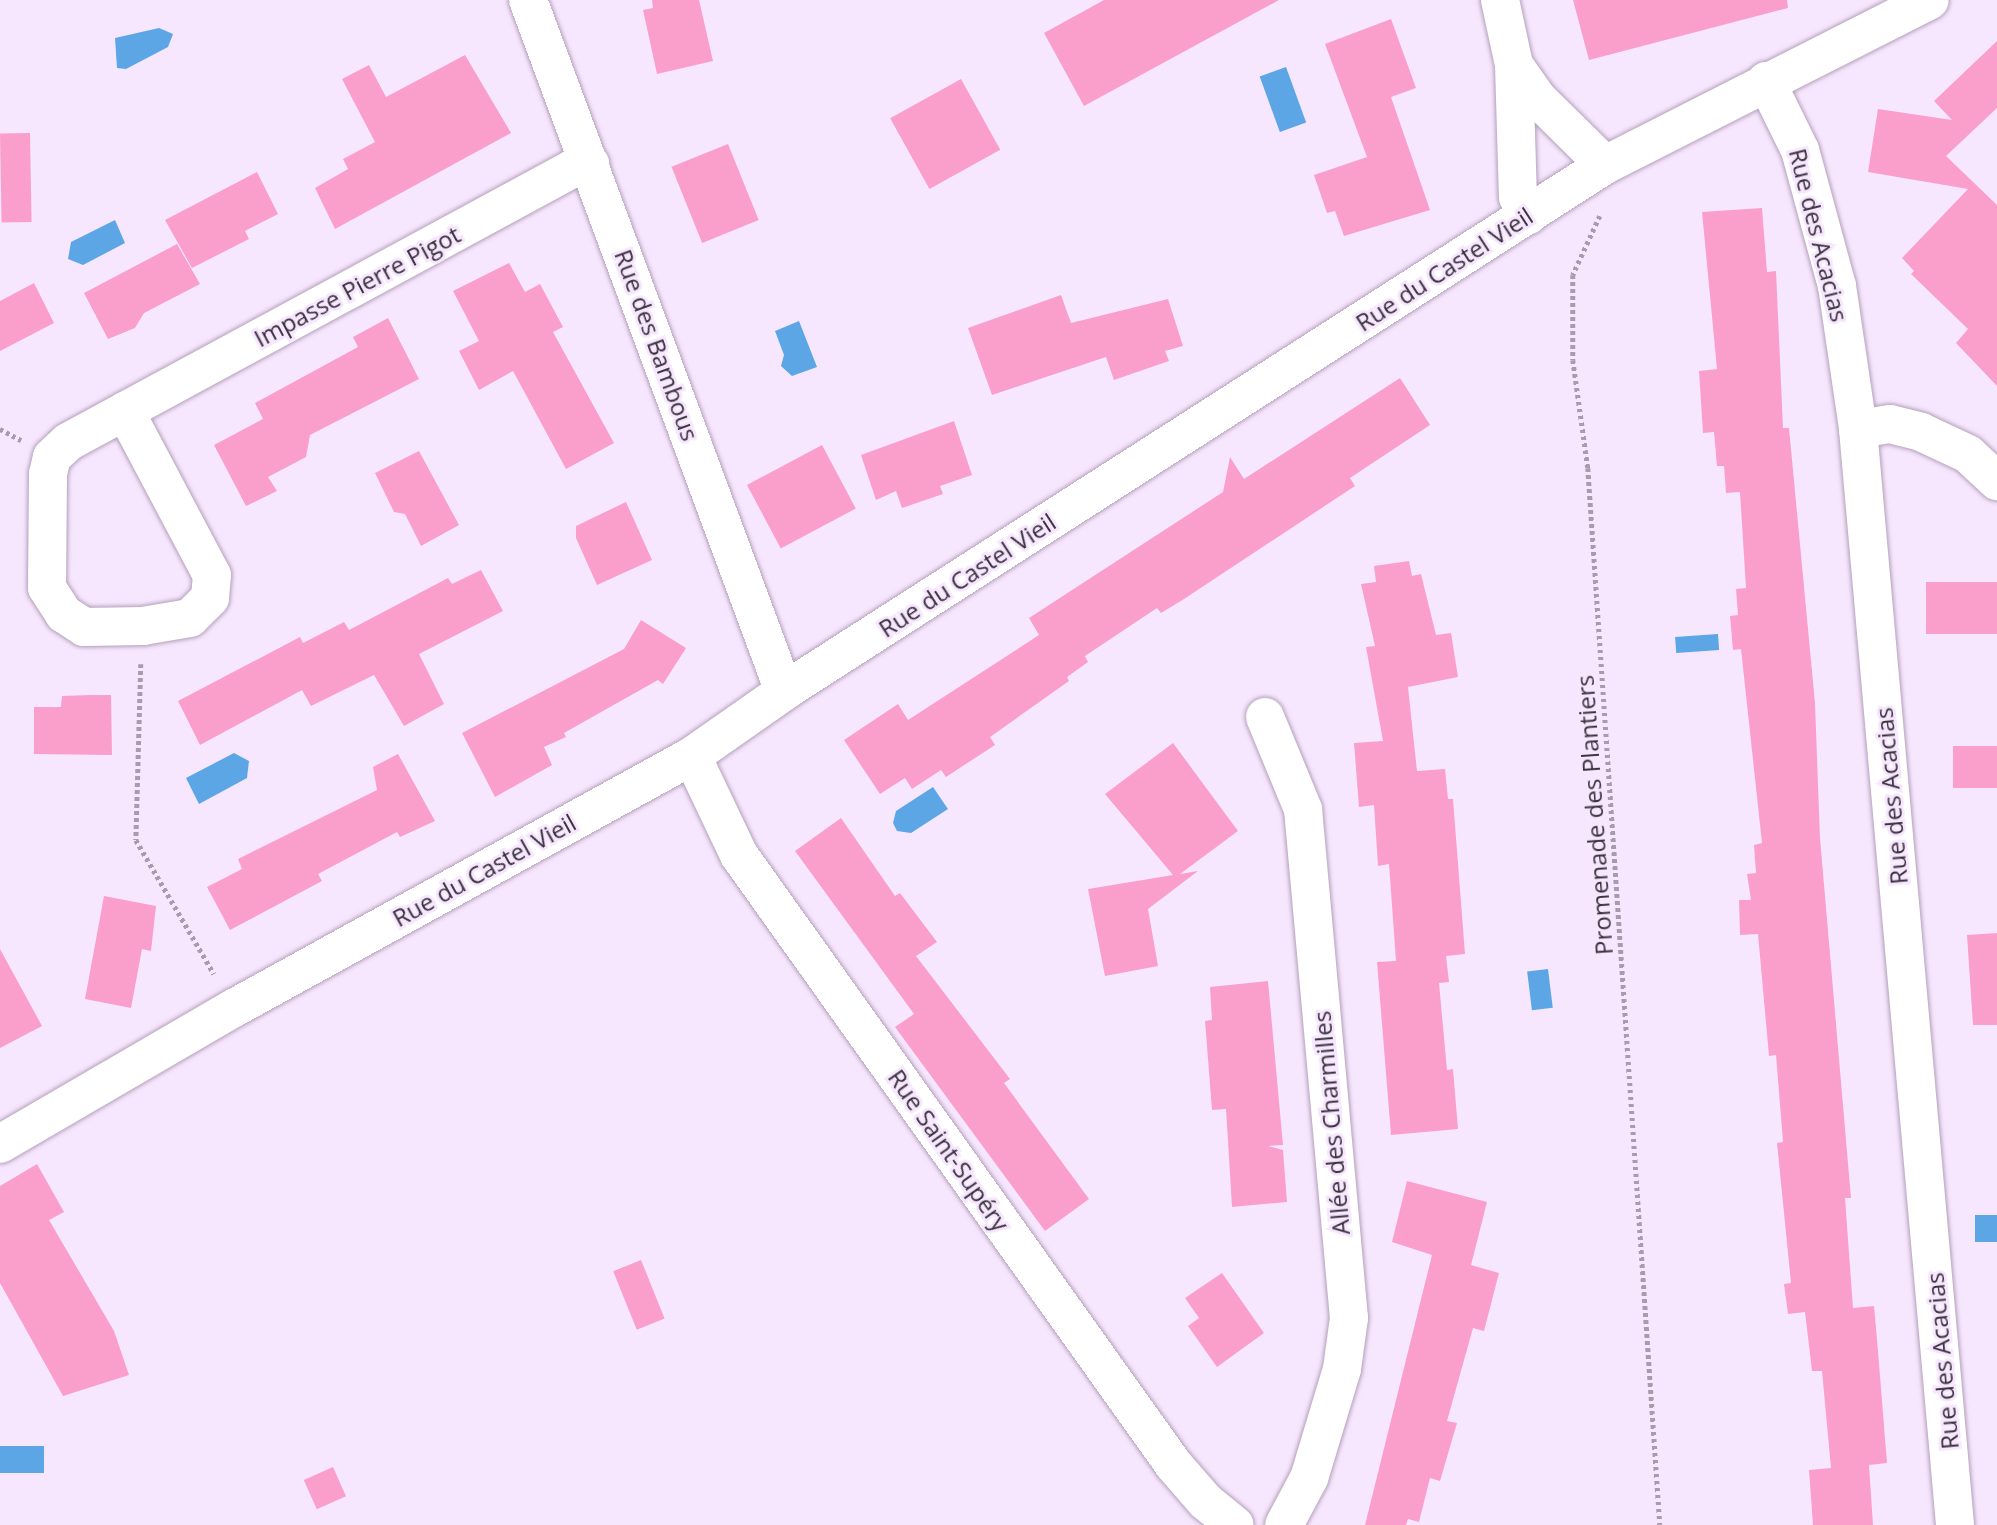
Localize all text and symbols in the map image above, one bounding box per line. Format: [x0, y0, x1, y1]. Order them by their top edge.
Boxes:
street label: Rue des Acacias [1784, 145, 1854, 325]
street label: Rue du Castel Vieil [1350, 201, 1538, 337]
street label: Impasse Pierre Pigot [249, 219, 465, 353]
street label: Rue des Bambous [609, 245, 705, 445]
street label: Rue du Castel Vieil [873, 507, 1061, 643]
street label: Promenade des Plantiers [1570, 674, 1618, 956]
street label: Rue des Acacias [1869, 706, 1913, 886]
street label: Rue du Castel Vieil [387, 808, 581, 932]
street label: Allée des Charmilles [1307, 1010, 1355, 1236]
street label: Rue Saint-Supéry [883, 1064, 1015, 1236]
street label: Rue des Acacias [1920, 1271, 1964, 1451]

